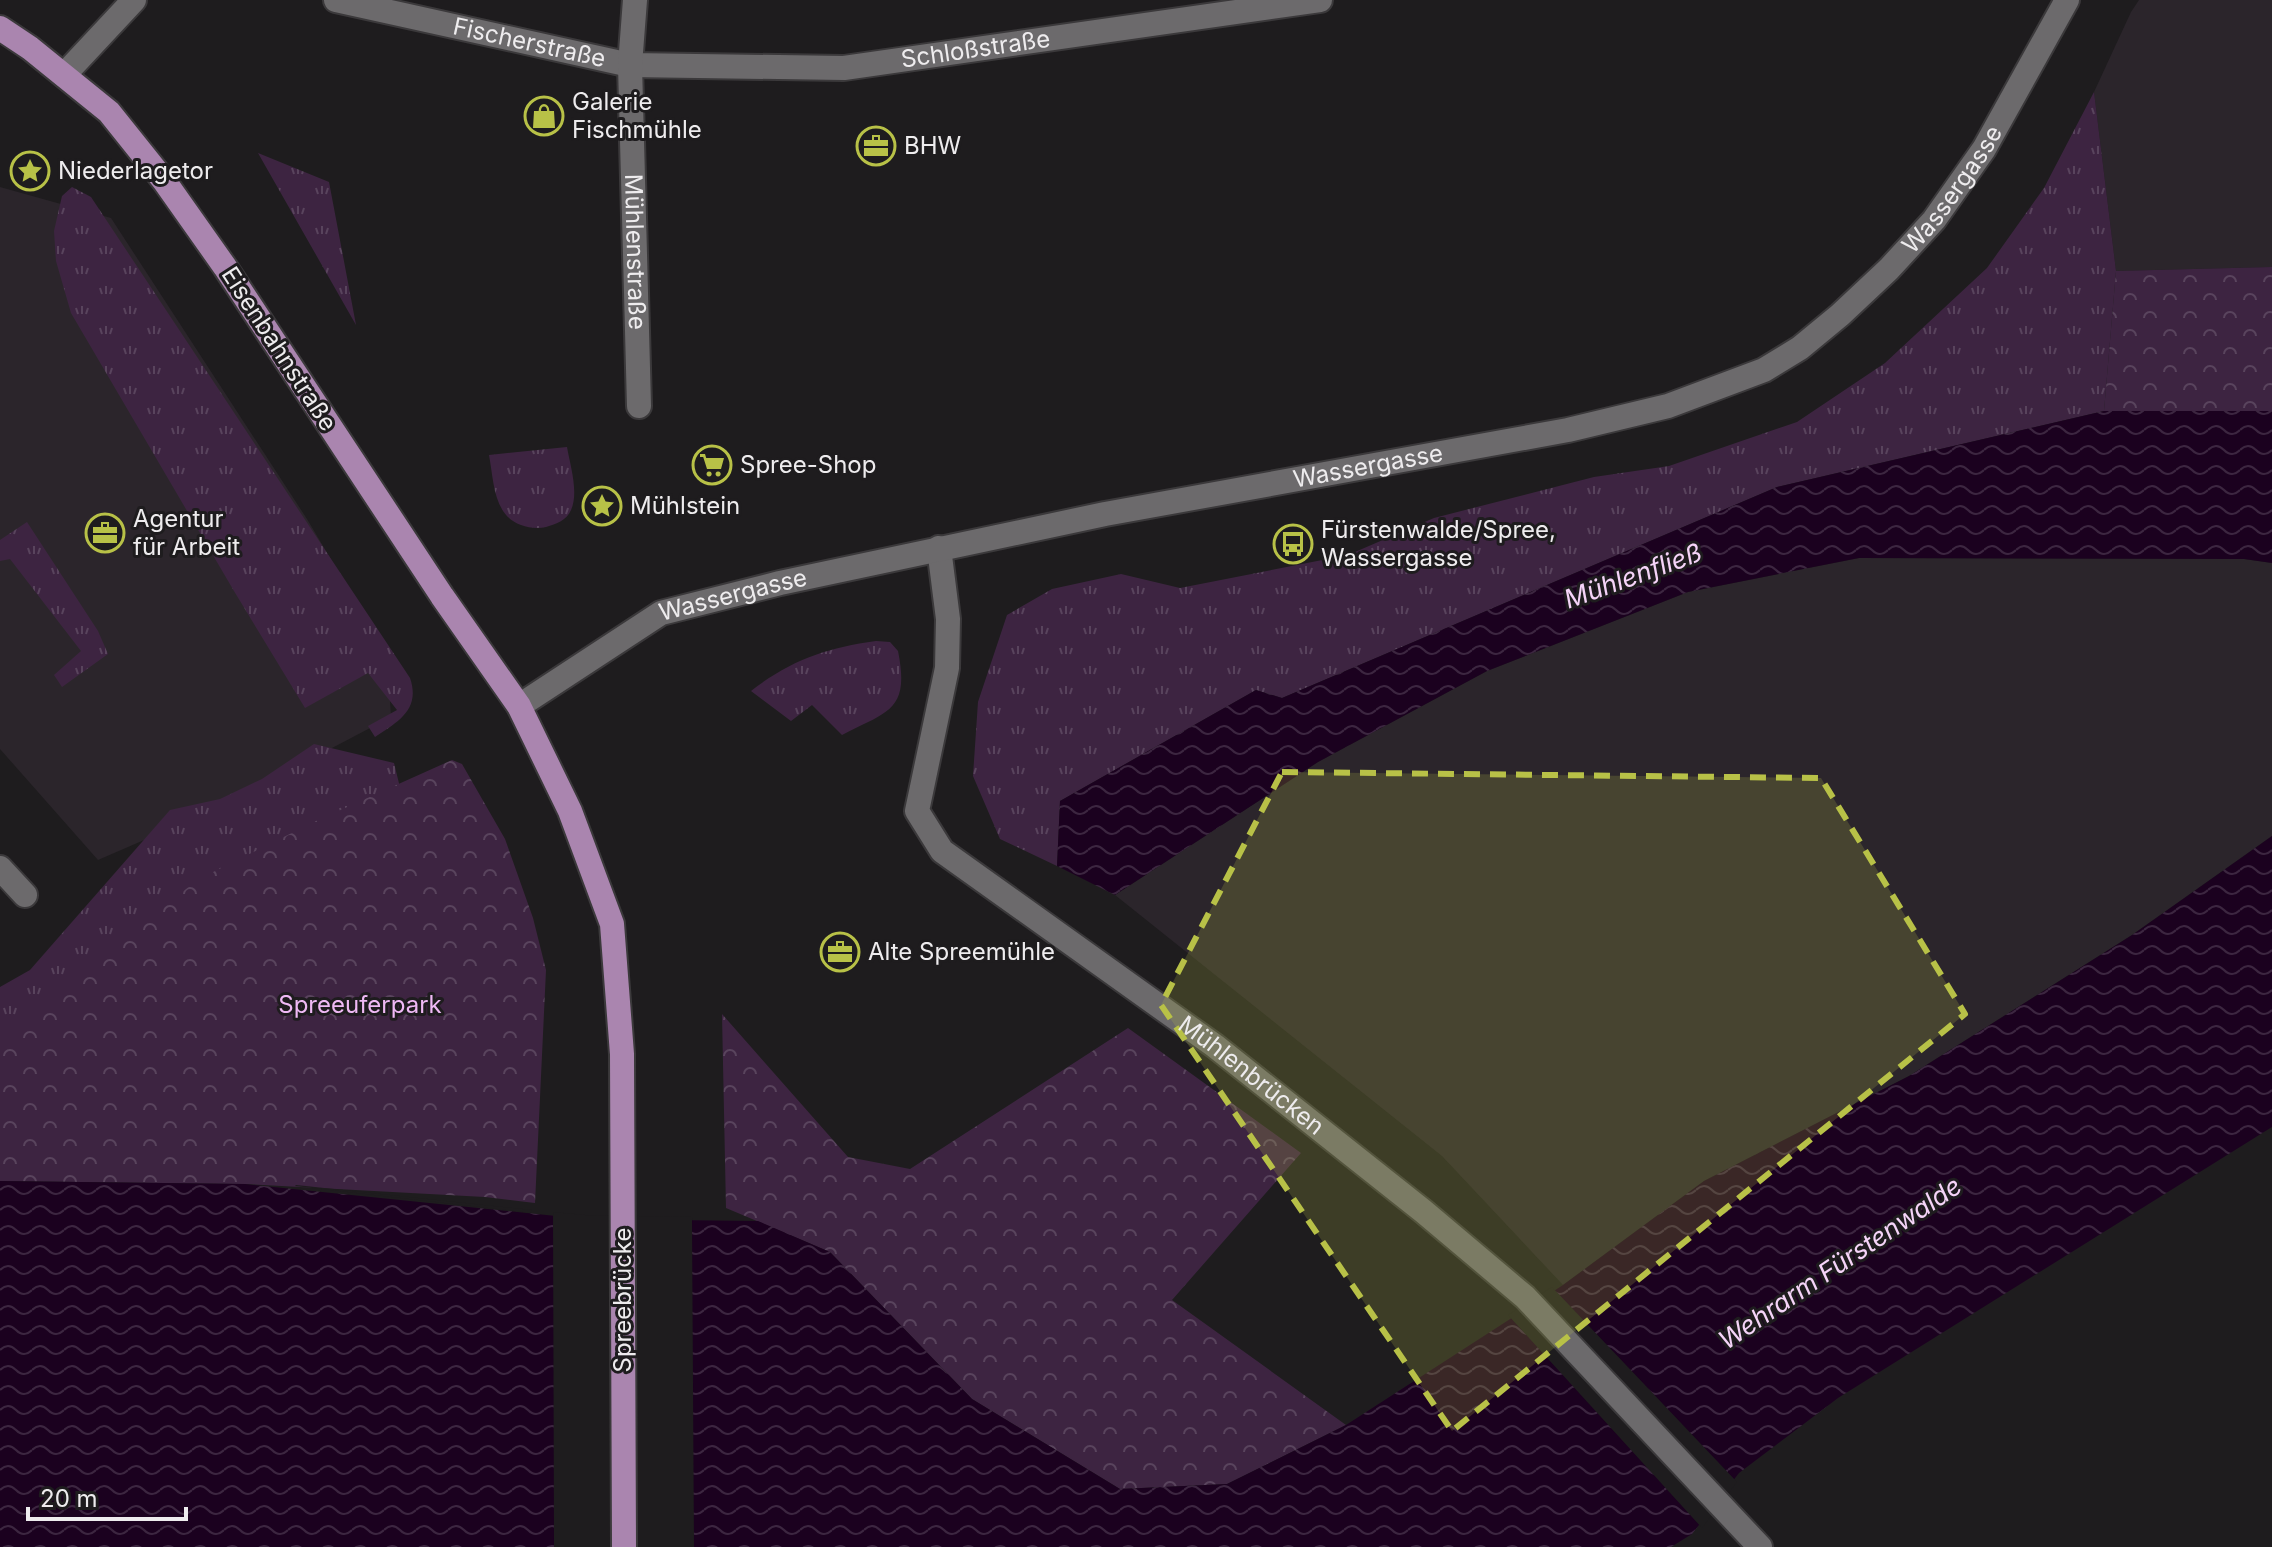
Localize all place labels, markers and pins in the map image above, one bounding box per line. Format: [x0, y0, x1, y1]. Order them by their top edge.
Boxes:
place label: Galerie Fischmühle [572, 87, 702, 144]
shop icon: Galerie Fischmühle [523, 95, 565, 137]
office icon: BHW [855, 125, 897, 167]
place label: BHW [904, 131, 962, 160]
place icon: Niederlagetor [9, 150, 51, 192]
place label: Niederlagetor [58, 156, 213, 185]
supermarket icon: Spree-Shop [691, 444, 733, 486]
place label: Spree-Shop [740, 450, 876, 479]
place icon: Mühlstein [581, 485, 623, 527]
place label: Mühlstein [630, 491, 740, 520]
place label: Agentur für Arbeit [133, 504, 240, 561]
office icon: Agentur für Arbeit [84, 512, 126, 554]
place label: Fürstenwalde/Spree, Wassergasse [1321, 515, 1556, 572]
bus stop icon: Fürstenwalde/Spree, Wassergasse [1272, 523, 1314, 565]
office icon: Alte Spreemühle [819, 931, 861, 973]
place label: Alte Spreemühle [868, 937, 1055, 966]

